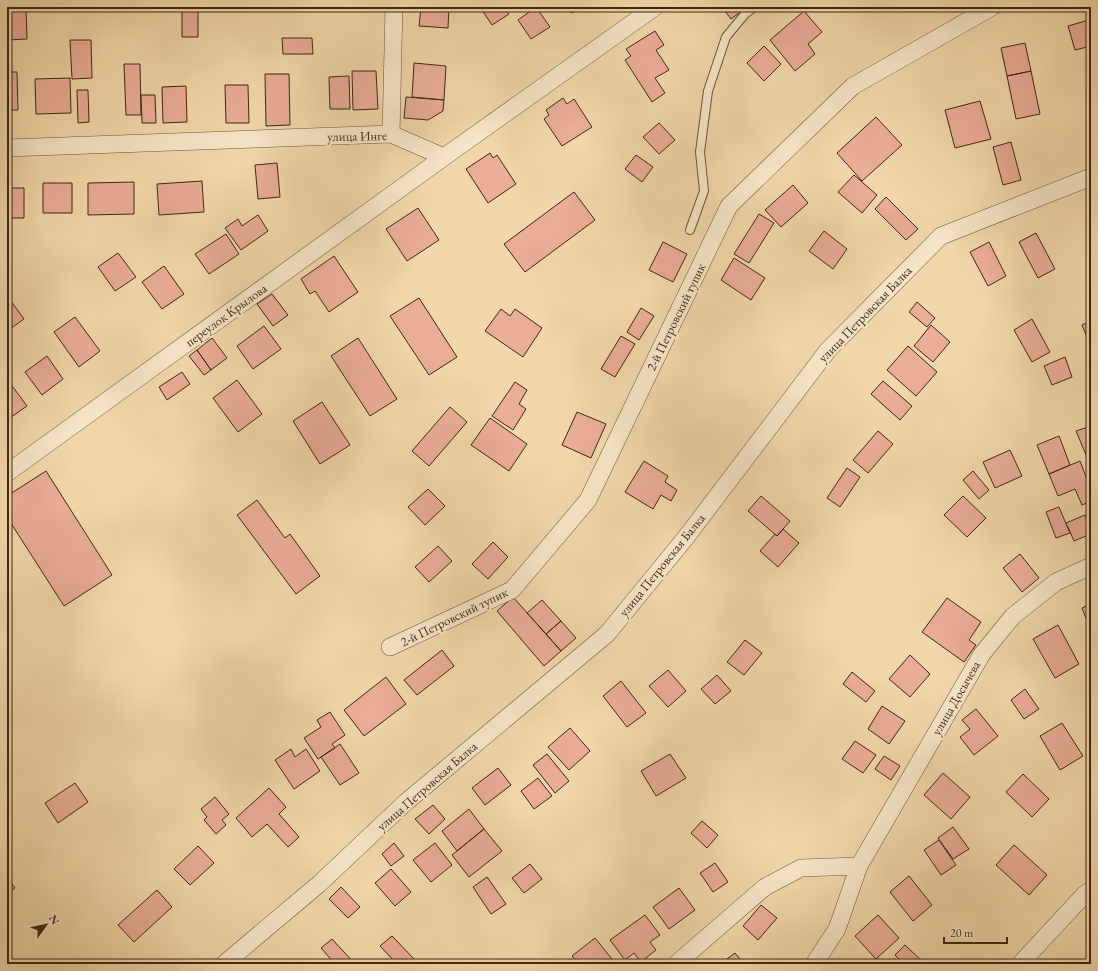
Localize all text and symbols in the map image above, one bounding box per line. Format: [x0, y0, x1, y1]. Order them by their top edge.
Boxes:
street label: улица Инге [327, 127, 387, 145]
street label: 2-й Петровский тупик [643, 260, 710, 373]
street label: улица Петровская Балка [814, 262, 916, 366]
street label: переулок Крылова [182, 279, 271, 350]
street label: улица Петровская Балка [615, 509, 709, 620]
street label: 2-й Петровский тупик [398, 583, 511, 650]
street label: улица Досычева [928, 657, 985, 738]
street label: улица Петровская Балка [373, 737, 481, 834]
north arrow [26, 905, 66, 945]
text: N [46, 912, 63, 927]
scale bar [944, 919, 1007, 945]
text: 20 m [950, 925, 974, 941]

